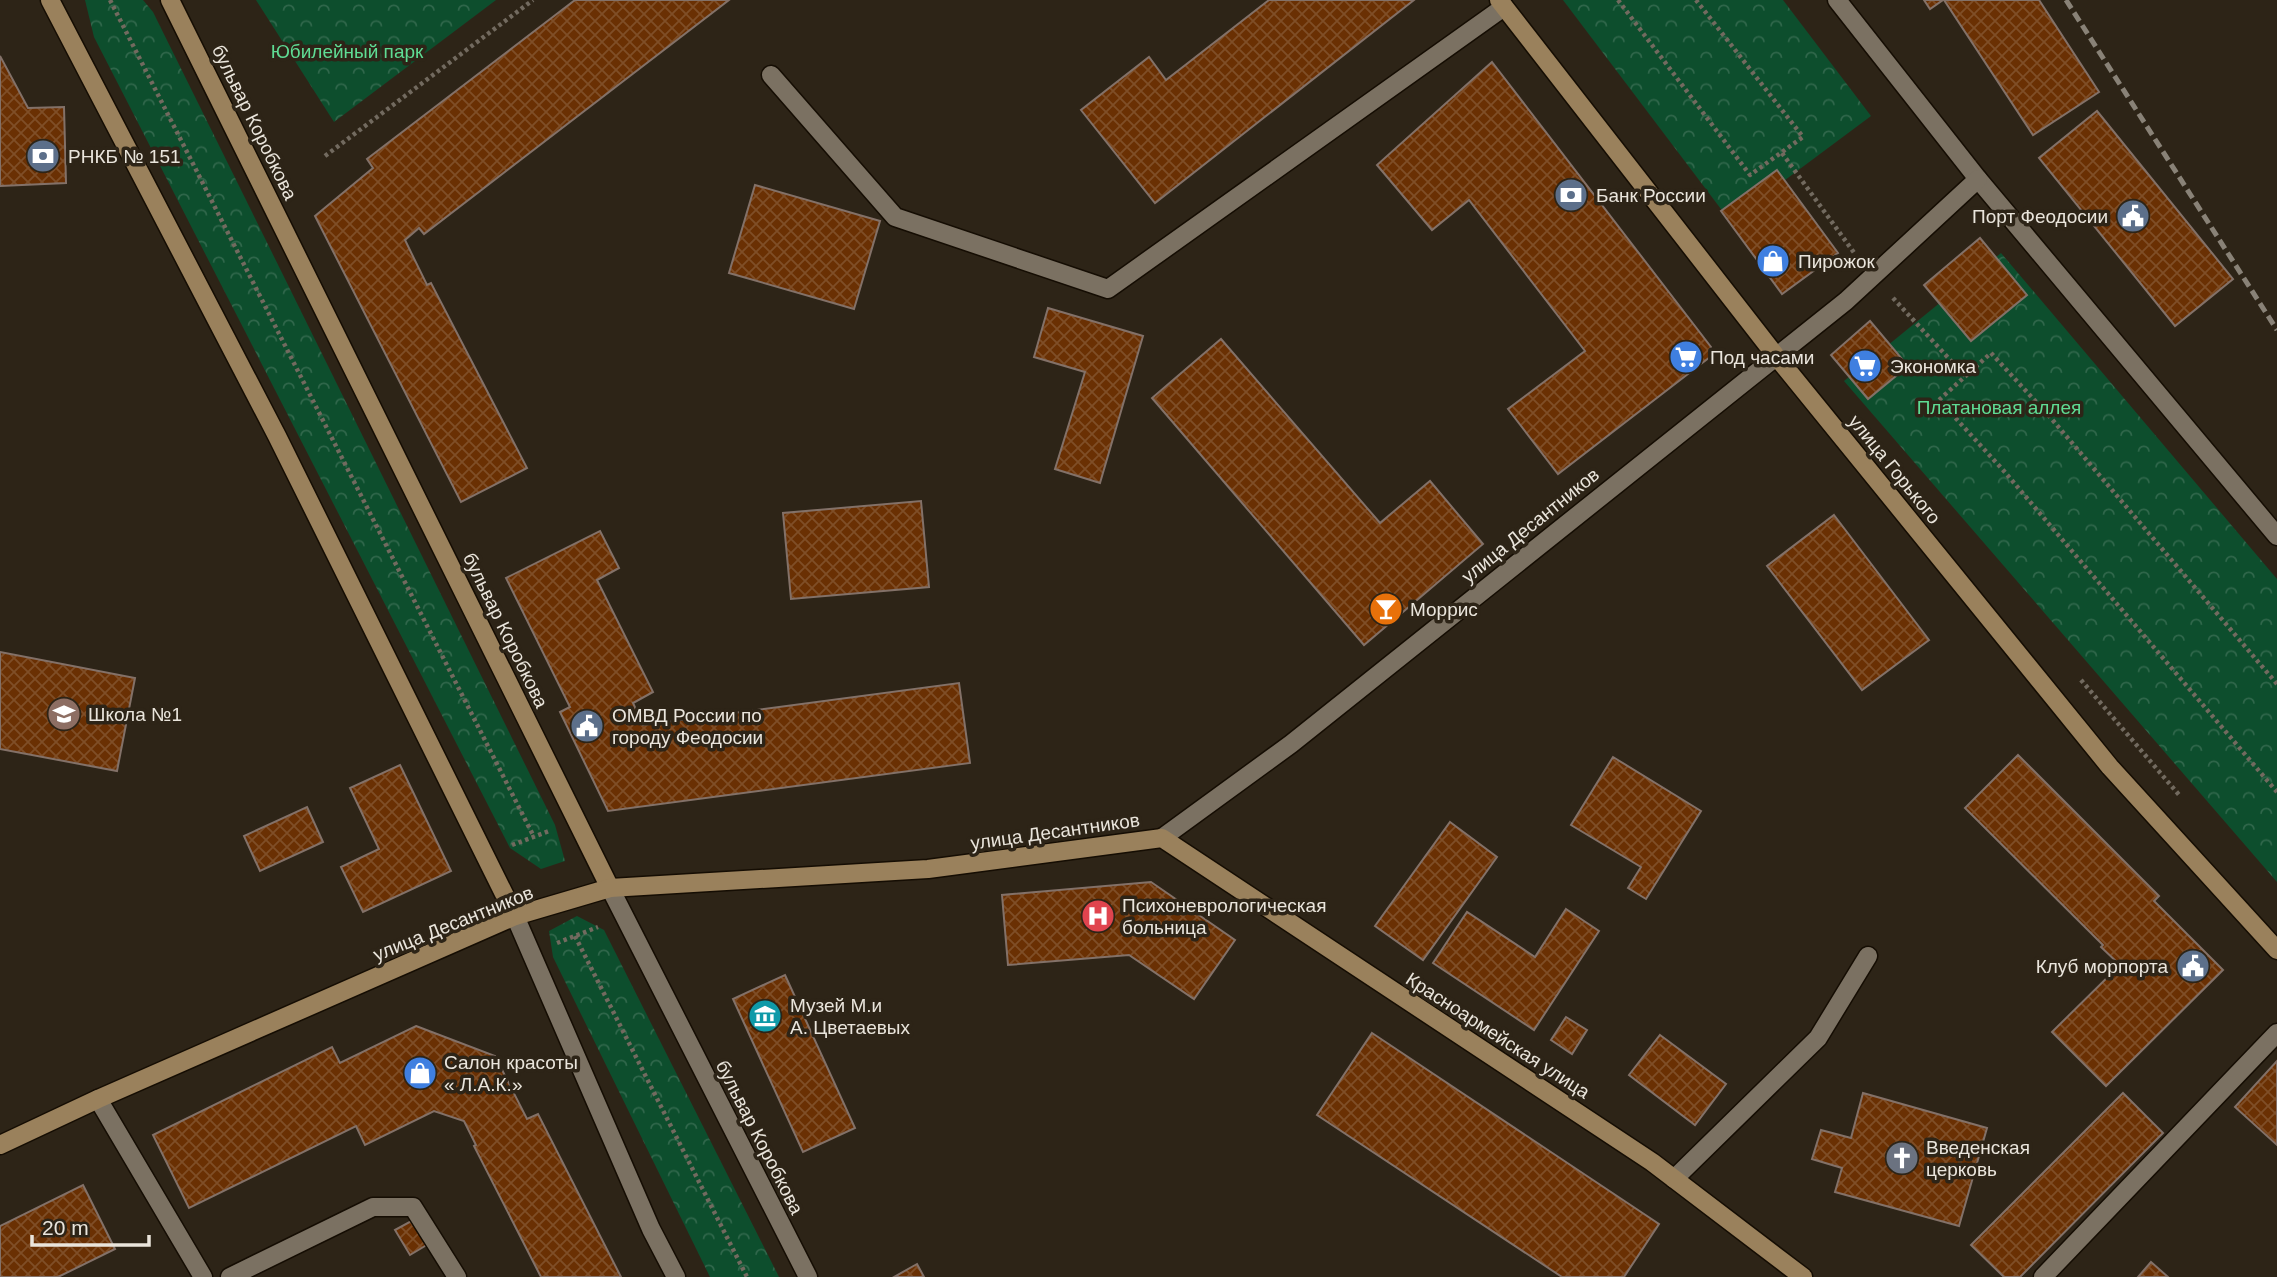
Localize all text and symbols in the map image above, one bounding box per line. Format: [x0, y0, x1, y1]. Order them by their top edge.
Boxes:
street label: бульвар Коробкова [208, 41, 301, 204]
park label: Юбилейный парк [271, 41, 424, 62]
bank icon: РНКБ № 151 [24, 137, 62, 175]
place label: РНКБ № 151 [68, 146, 181, 167]
bank icon: Банк России [1552, 176, 1590, 214]
place label: Банк России [1596, 185, 1706, 206]
public building icon: Порт Феодосии [2114, 197, 2152, 235]
place label: Порт Феодосии [1972, 206, 2108, 227]
shop icon: Пирожок [1754, 242, 1792, 280]
place label: Пирожок [1798, 251, 1875, 272]
supermarket icon: Под часами [1667, 338, 1705, 376]
place label: Под часами [1710, 347, 1814, 368]
supermarket icon: Экономка [1846, 347, 1884, 385]
place label: Экономка [1890, 356, 1977, 377]
park label: Платановая аллея [1917, 397, 2081, 418]
street label: улица Горького [1844, 411, 1945, 528]
street label: улица Десантников [1457, 464, 1603, 587]
street label: бульвар Коробкова [459, 549, 552, 712]
bar icon: Моррис [1367, 590, 1405, 628]
place label: Моррис [1410, 599, 1478, 620]
school or university icon: Школа №1 [45, 695, 83, 733]
place label: Школа №1 [88, 704, 182, 725]
place label: ОМВД России по городу Феодосии [612, 705, 763, 748]
public building icon: ОМВД России по городу Феодосии [568, 707, 606, 745]
street label: улица Десантников [969, 809, 1141, 854]
street label: улица Десантников [370, 882, 536, 965]
place label: Психоневрологическая больница [1122, 895, 1326, 938]
hospital icon: Психоневрологическая больница [1079, 897, 1117, 935]
public building icon: Клуб морпорта [2174, 947, 2212, 985]
place label: Клуб морпорта [2036, 956, 2168, 977]
street label: Красноармейская улица [1402, 968, 1594, 1103]
place label: Музей М.и А. Цветаевых [790, 995, 910, 1038]
museum icon: Музей М.и А. Цветаевых [746, 997, 784, 1035]
place label: Салон красоты « Л.А.К.» [444, 1052, 578, 1095]
shop icon: Салон красоты « Л.А.К.» [401, 1054, 439, 1092]
street label: бульвар Коробкова [712, 1057, 808, 1218]
place label: Введенская церковь [1926, 1137, 2030, 1180]
church icon: Введенская церковь [1883, 1139, 1921, 1177]
scale bar [32, 1204, 149, 1248]
text: 20 m [42, 1216, 89, 1239]

